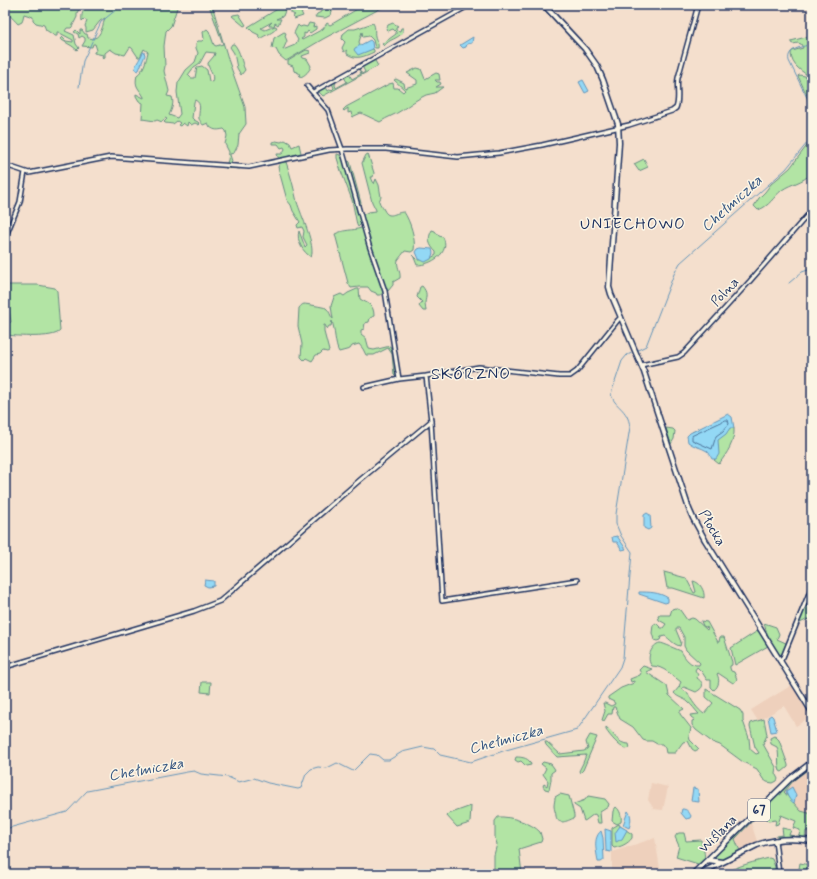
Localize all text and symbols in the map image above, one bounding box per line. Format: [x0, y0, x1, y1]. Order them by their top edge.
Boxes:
water label: Chełmiczka [697, 171, 767, 237]
district label: UNIECHOWO [580, 214, 686, 235]
street label: Polna [707, 274, 743, 310]
district label: SKÓRZNO [431, 364, 511, 385]
street label: Płocka [694, 507, 730, 550]
water label: Chełmiczka [467, 720, 546, 759]
water label: Chełmiczka [107, 753, 186, 786]
road number: 67 [748, 799, 770, 821]
street label: Wiślana [695, 811, 741, 857]

